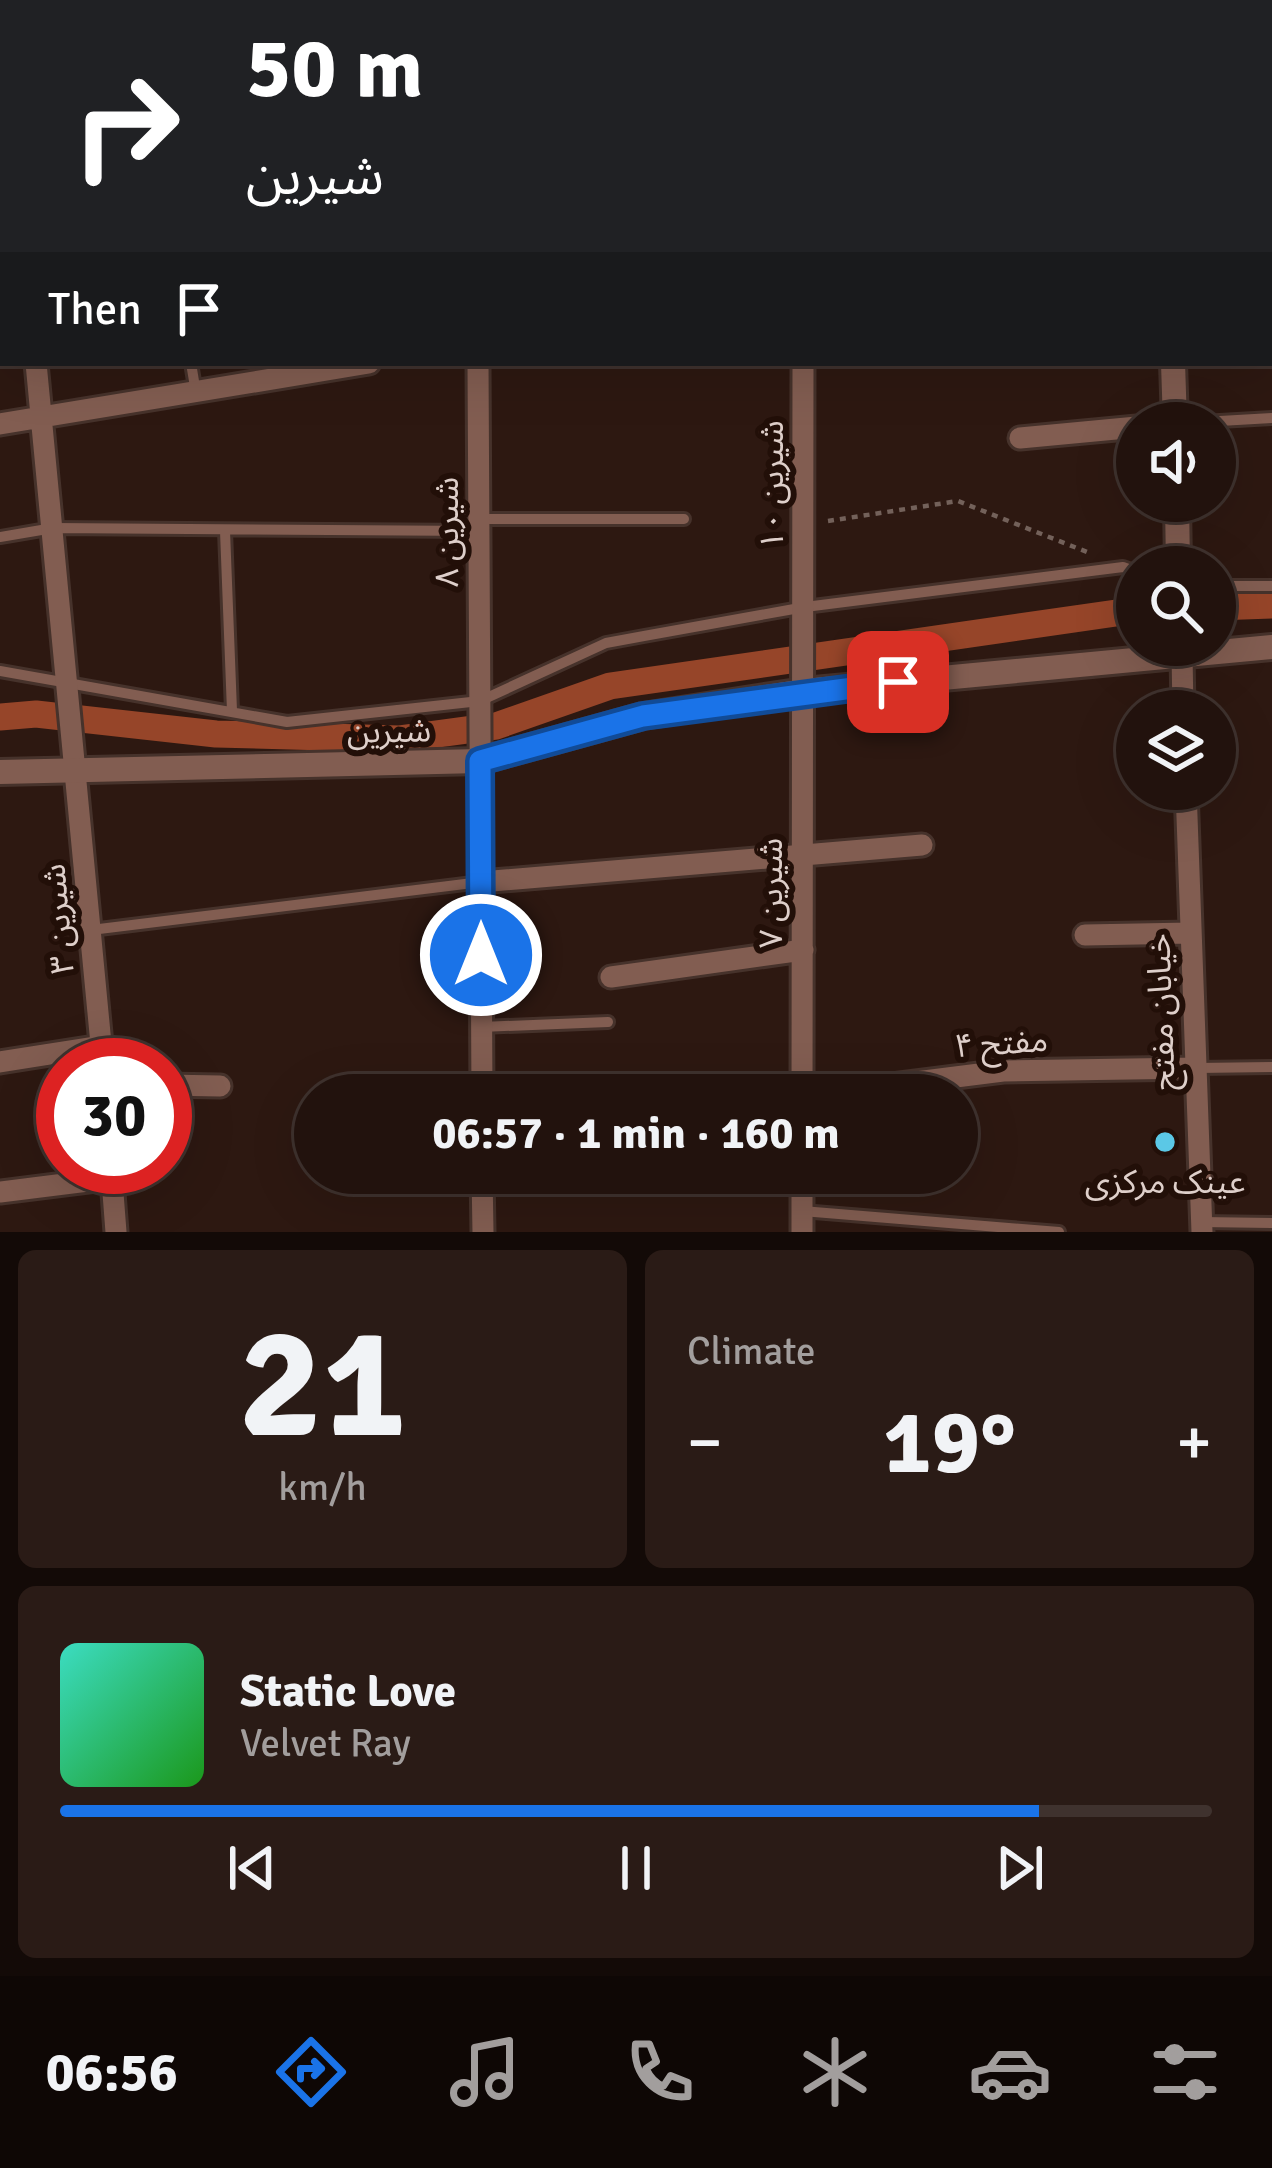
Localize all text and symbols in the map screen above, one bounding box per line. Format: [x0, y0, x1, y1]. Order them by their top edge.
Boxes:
text: 50 m [246, 17, 423, 121]
icon: right [48, 48, 204, 204]
text: شیرین [246, 143, 384, 210]
icon: arrive [166, 276, 232, 342]
text: Then [48, 282, 142, 337]
map controls [1116, 402, 1236, 810]
button: sound [1116, 402, 1236, 522]
street label: شیرین ۱۰ [752, 420, 793, 550]
street label: شیرین ۸ [427, 477, 468, 587]
button: search [1116, 546, 1236, 666]
pin [847, 631, 949, 733]
icon: arrive [865, 649, 931, 715]
button: layers [1116, 690, 1236, 810]
street label: شیرین [347, 710, 431, 753]
street label: شیرین ۷ [751, 838, 792, 948]
street label: شیرین ۳ [33, 862, 84, 976]
position arrow [418, 892, 544, 1018]
street label: خیابان مفتح [1138, 933, 1188, 1091]
street label: مفتح ۴ [953, 1020, 1049, 1070]
speed limit sign: 30 [36, 1038, 192, 1194]
text: 06:57 · 1 min · 160 m [432, 1106, 840, 1161]
marker: عینک مرکزی [1152, 1129, 1178, 1155]
place label: عینک مرکزی [1085, 1162, 1245, 1203]
text: 21 [238, 1288, 407, 1481]
text: Climate [687, 1327, 816, 1375]
text: 19° [883, 1387, 1016, 1498]
text: − [687, 1402, 723, 1483]
text: + [1176, 1402, 1212, 1483]
text: km/h [278, 1463, 367, 1511]
text: Static Love [240, 1664, 456, 1719]
text: Velvet Ray [240, 1719, 411, 1767]
icon: previous [219, 1835, 285, 1901]
icon: pause [603, 1835, 669, 1901]
icon: next [987, 1835, 1053, 1901]
icon: directions [269, 2030, 353, 2114]
icon: music [443, 2030, 527, 2114]
icon: phone [618, 2030, 702, 2114]
icon: climate [793, 2030, 877, 2114]
icon: car [968, 2030, 1052, 2114]
icon: filters [1143, 2030, 1227, 2114]
text: 06:56 [45, 2039, 178, 2106]

